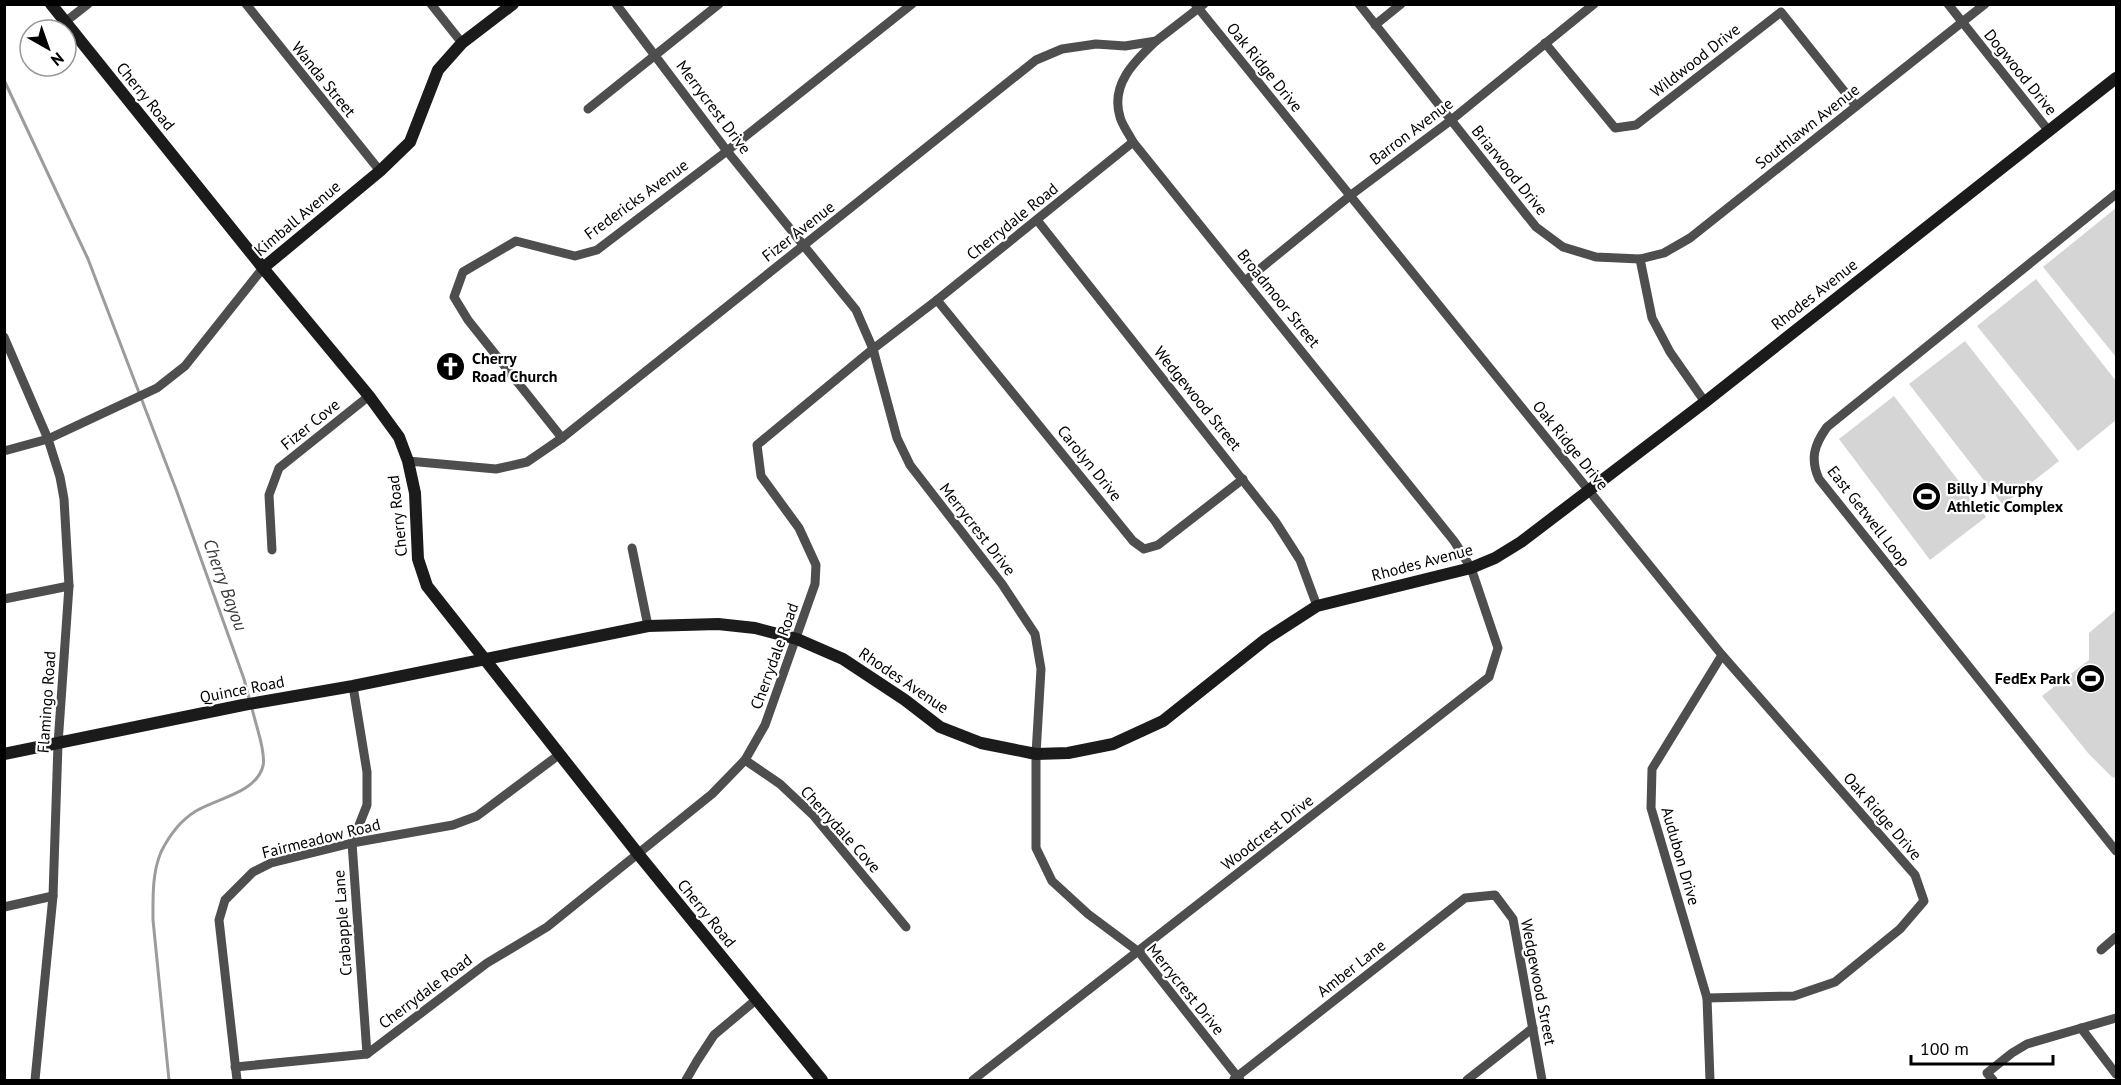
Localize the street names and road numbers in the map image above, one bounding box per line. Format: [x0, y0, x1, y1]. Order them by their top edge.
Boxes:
street label: Oak Ridge Drive [1223, 18, 1307, 116]
street label: Wildwood Drive [1646, 19, 1744, 101]
street label: Dogwood Drive [1980, 25, 2062, 119]
street label: Wanda Street [288, 37, 361, 121]
street label: Merrycrest Drive [672, 56, 756, 158]
street label: Cherry Road [112, 58, 180, 134]
street label: Southlawn Avenue [1751, 79, 1863, 173]
street label: Barron Avenue [1365, 93, 1457, 169]
street label: Briarwood Drive [1468, 121, 1552, 219]
street label: Fredericks Avenue [580, 155, 692, 243]
street label: Kimball Avenue [250, 176, 344, 260]
street label: Cherrydale Road [962, 178, 1062, 264]
street label: Fizer Avenue [758, 196, 838, 266]
street label: Broadmoor Street [1233, 245, 1325, 352]
street label: Rhodes Avenue [1767, 254, 1861, 334]
street label: Wedgewood Street [1150, 342, 1247, 455]
street label: Fizer Cove [277, 394, 343, 454]
street label: Oak Ridge Drive [1529, 396, 1613, 494]
street label: Carolyn Drive [1053, 421, 1127, 505]
street label: East Getwell Loop [1823, 461, 1915, 571]
street label: Cherry Road [383, 474, 411, 558]
street label: Merrycrest Drive [936, 479, 1020, 579]
street label: Rhodes Avenue [1369, 539, 1475, 585]
street label: Cherrydale Road [745, 600, 803, 712]
street label: Rhodes Avenue [855, 643, 953, 717]
street label: Flamingo Road [32, 650, 60, 754]
street label: Quince Road [198, 671, 286, 707]
street label: Oak Ridge Drive [1839, 768, 1927, 864]
street label: Cherrydale Cove [797, 781, 885, 877]
street label: Woodcrest Drive [1217, 790, 1317, 874]
street label: Audubon Drive [1657, 805, 1705, 907]
street label: Fairmeadow Road [260, 814, 382, 862]
street label: Crabapple Lane [328, 869, 356, 977]
street label: Cherry Road [673, 875, 741, 951]
street label: Wedgewood Street [1517, 917, 1561, 1047]
street label: Amber Lane [1313, 935, 1389, 1001]
street label: Merrycrest Drive [1143, 939, 1229, 1039]
street label: Cherrydale Road [374, 949, 476, 1033]

